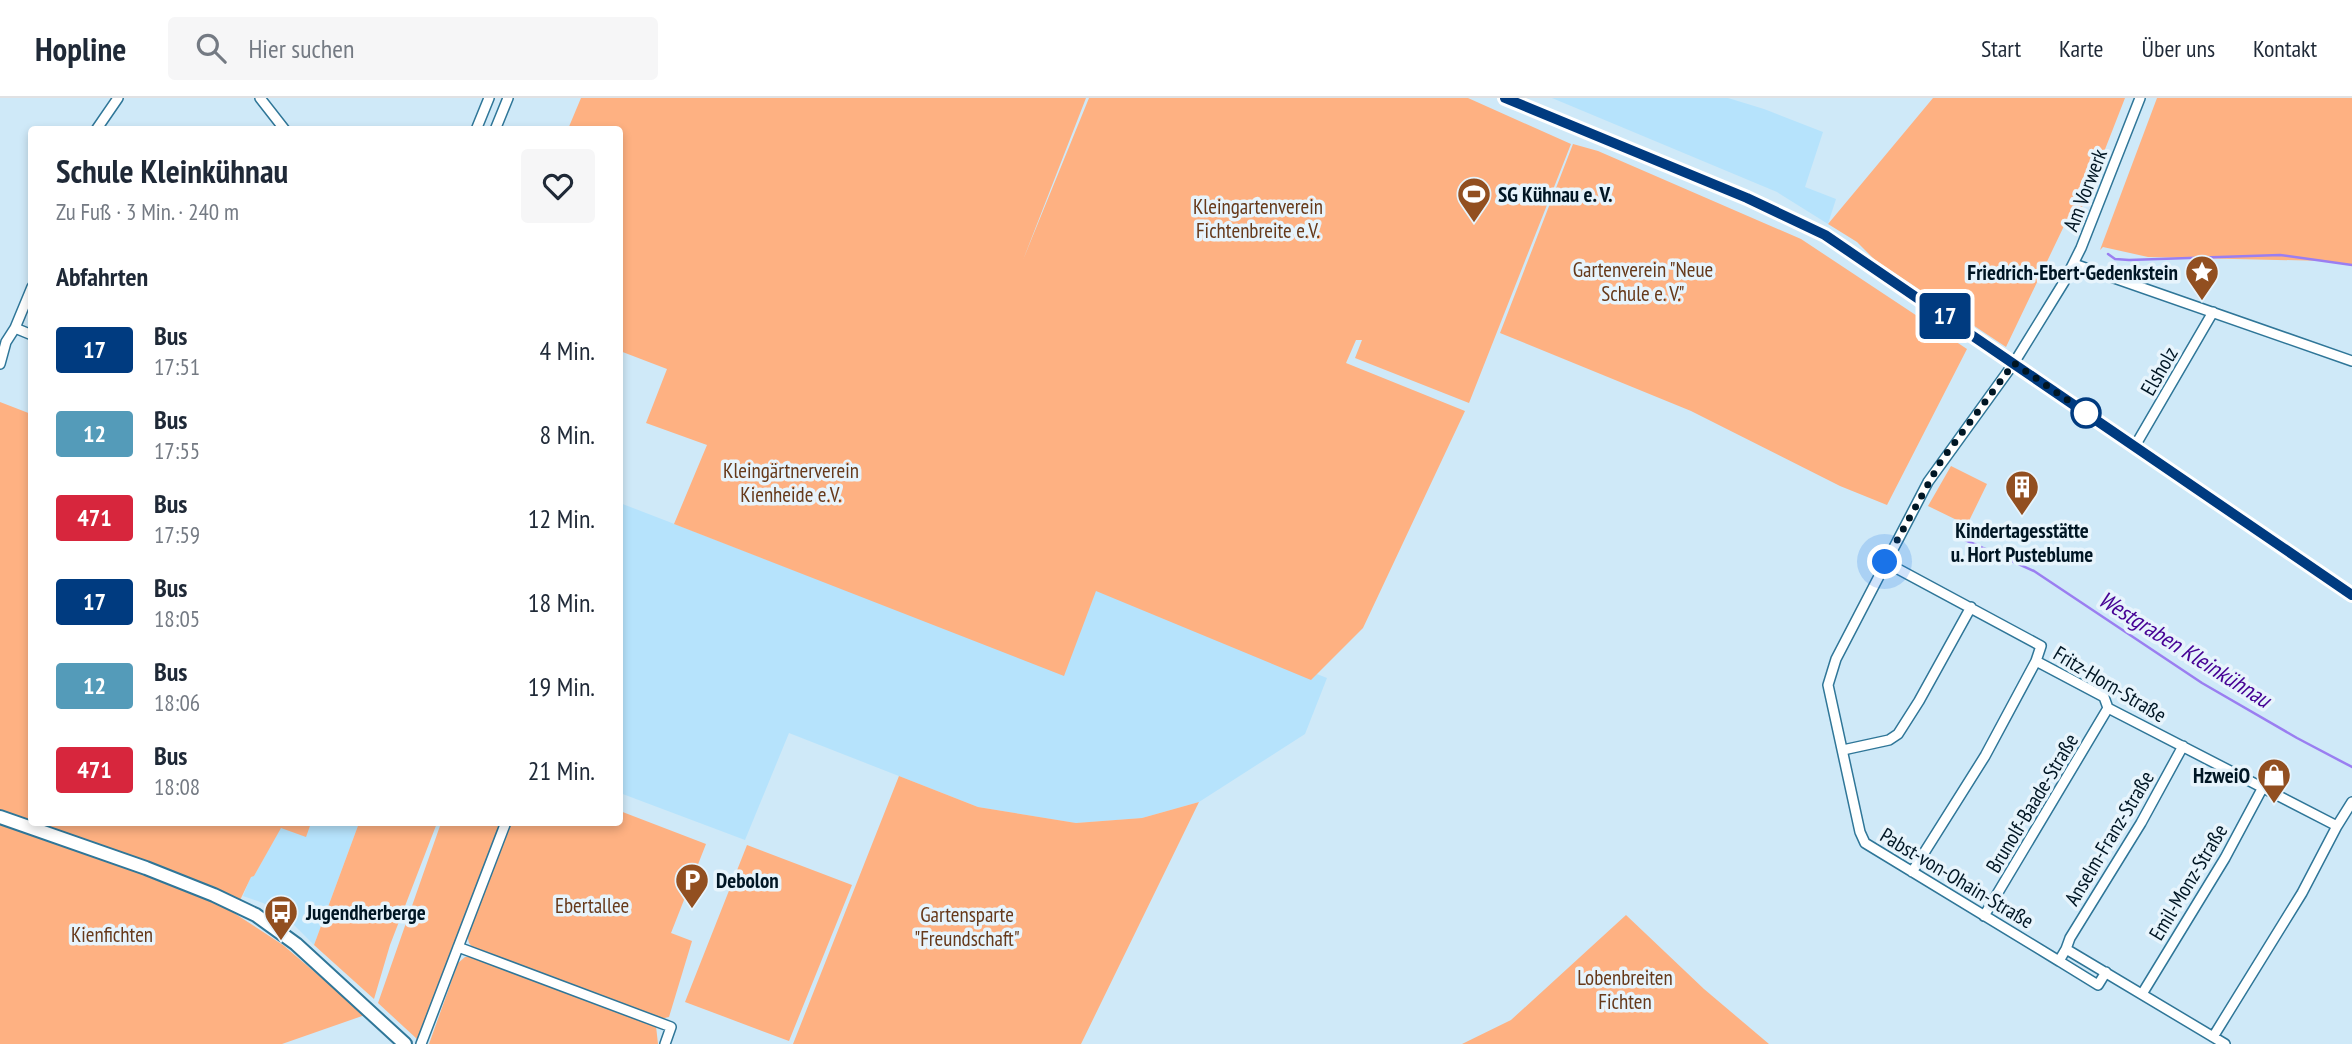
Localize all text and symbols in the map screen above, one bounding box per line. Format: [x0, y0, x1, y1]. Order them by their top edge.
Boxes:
search box [168, 17, 658, 80]
text: Hopline [35, 27, 126, 70]
icon: search [192, 29, 230, 67]
text: Hier suchen [248, 32, 354, 65]
text: Start [1981, 33, 2021, 64]
text: Karte [2059, 33, 2104, 64]
text: Über uns [2142, 33, 2215, 64]
text: Kontakt [2253, 33, 2317, 64]
street label: Am Vorwerk [2057, 145, 2113, 235]
text: Schule Kleinkühnau [56, 149, 288, 192]
button: heart [521, 149, 595, 223]
sports icon: SG Kühnau e. V. [1455, 175, 1493, 224]
place label: SG Kühnau e. V. [1498, 181, 1613, 208]
park label: Kleingartenverein Fichtenbreite e.V. [1193, 193, 1323, 244]
text: Zu Fuß · 3 Min. · 240 m [56, 197, 239, 226]
place icon: Friedrich-Ebert-Gedenkstein [2183, 253, 2221, 302]
park label: Gartenverein "Neue Schule e. V." [1573, 256, 1713, 307]
place label: Friedrich-Ebert-Gedenkstein [1967, 259, 2178, 286]
text: Abfahrten [56, 260, 148, 293]
line badge: 17 [1913, 293, 1976, 339]
text: 17 [1934, 300, 1956, 331]
text: Bus [154, 319, 187, 352]
text: 17 [83, 334, 106, 365]
text: 4 Min. [540, 334, 595, 367]
street label: Elsholz [2134, 342, 2184, 400]
text: 17:51 [154, 352, 200, 381]
unlabelled marker [2071, 398, 2101, 428]
text: Bus [154, 403, 187, 436]
text: 12 [83, 418, 106, 449]
text: 8 Min. [540, 418, 595, 451]
text: 17:55 [154, 436, 200, 465]
park label: Kleingärtnerverein Kienheide e.V. [723, 457, 859, 508]
building icon: Kindertagesstätte u. Hort Pusteblume [2003, 468, 2041, 517]
text: Bus [154, 487, 187, 520]
text: 471 [77, 502, 112, 533]
text: 12 Min. [528, 502, 595, 535]
place label: Kindertagesstätte u. Hort Pusteblume [1951, 517, 2093, 568]
text: 17:59 [154, 520, 200, 549]
your location [1867, 544, 1902, 579]
text: Bus [154, 571, 187, 604]
water label: Westgraben Kleinkühnau [2094, 584, 2278, 715]
text: 17 [83, 586, 106, 617]
text: 18 Min. [528, 586, 595, 619]
text: 18:05 [154, 604, 200, 633]
street label: Fritz-Horn-Straße [2049, 640, 2171, 728]
text: Bus [154, 655, 187, 688]
text: 12 [83, 670, 106, 701]
text: 19 Min. [528, 670, 595, 703]
text: 18:06 [154, 688, 200, 717]
street label: Brunolf-Baade-Straße [1980, 728, 2084, 878]
text: Bus [154, 739, 187, 772]
text: 471 [77, 754, 112, 785]
text: 21 Min. [528, 754, 595, 787]
shop icon: HzweiO [2255, 756, 2293, 805]
place label: HzweiO [2193, 762, 2250, 789]
street label: Anselm-Franz-Straße [2058, 766, 2160, 910]
text: 18:08 [154, 772, 200, 801]
street label: Emil-Monz-Straße [2143, 819, 2233, 945]
street label: Pabst-von-Ohain-Straße [1875, 822, 2039, 934]
parking icon: Debolon [673, 861, 711, 910]
place label: Debolon [716, 867, 779, 894]
park label: Ebertallee [555, 892, 629, 919]
bus stop icon: Jugendherberge [262, 893, 300, 942]
place label: Jugendherberge [305, 899, 426, 926]
park label: Gartensparte "Freundschaft" [914, 901, 1020, 952]
park label: Kienfichten [71, 921, 153, 948]
park label: Lobenbreiten Fichten [1577, 964, 1673, 1015]

